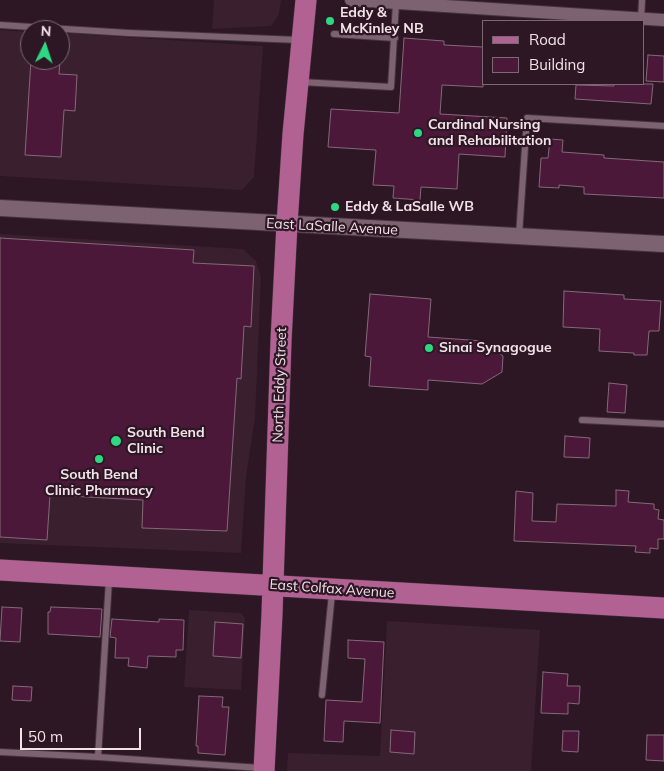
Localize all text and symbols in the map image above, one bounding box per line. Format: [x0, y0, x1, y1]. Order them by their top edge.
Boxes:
place label: Eddy & McKinley NB [340, 5, 424, 38]
marker: Eddy & McKinley NB [324, 15, 336, 27]
north arrow [20, 20, 70, 70]
legend [482, 20, 644, 85]
text: N [40, 22, 52, 40]
text: Road [529, 30, 566, 49]
text: Building [529, 55, 585, 74]
place label: Cardinal Nursing and Rehabilitation [428, 117, 551, 150]
marker: Cardinal Nursing and Rehabilitation [412, 127, 424, 139]
place label: Eddy & LaSalle WB [345, 199, 474, 215]
marker: Eddy & LaSalle WB [329, 201, 341, 213]
street label: East LaSalle Avenue [266, 215, 398, 239]
street label: North Eddy Street [270, 327, 290, 443]
place label: Sinai Synagogue [439, 340, 552, 356]
marker: Sinai Synagogue [423, 342, 435, 354]
place label: South Bend Clinic [127, 425, 205, 458]
marker: South Bend Clinic [109, 434, 123, 448]
marker: South Bend Clinic Pharmacy [93, 453, 105, 465]
place label: South Bend Clinic Pharmacy [45, 467, 153, 500]
street label: East Colfax Avenue [269, 576, 395, 602]
scale bar [22, 718, 144, 750]
text: 50 m [28, 727, 63, 746]

